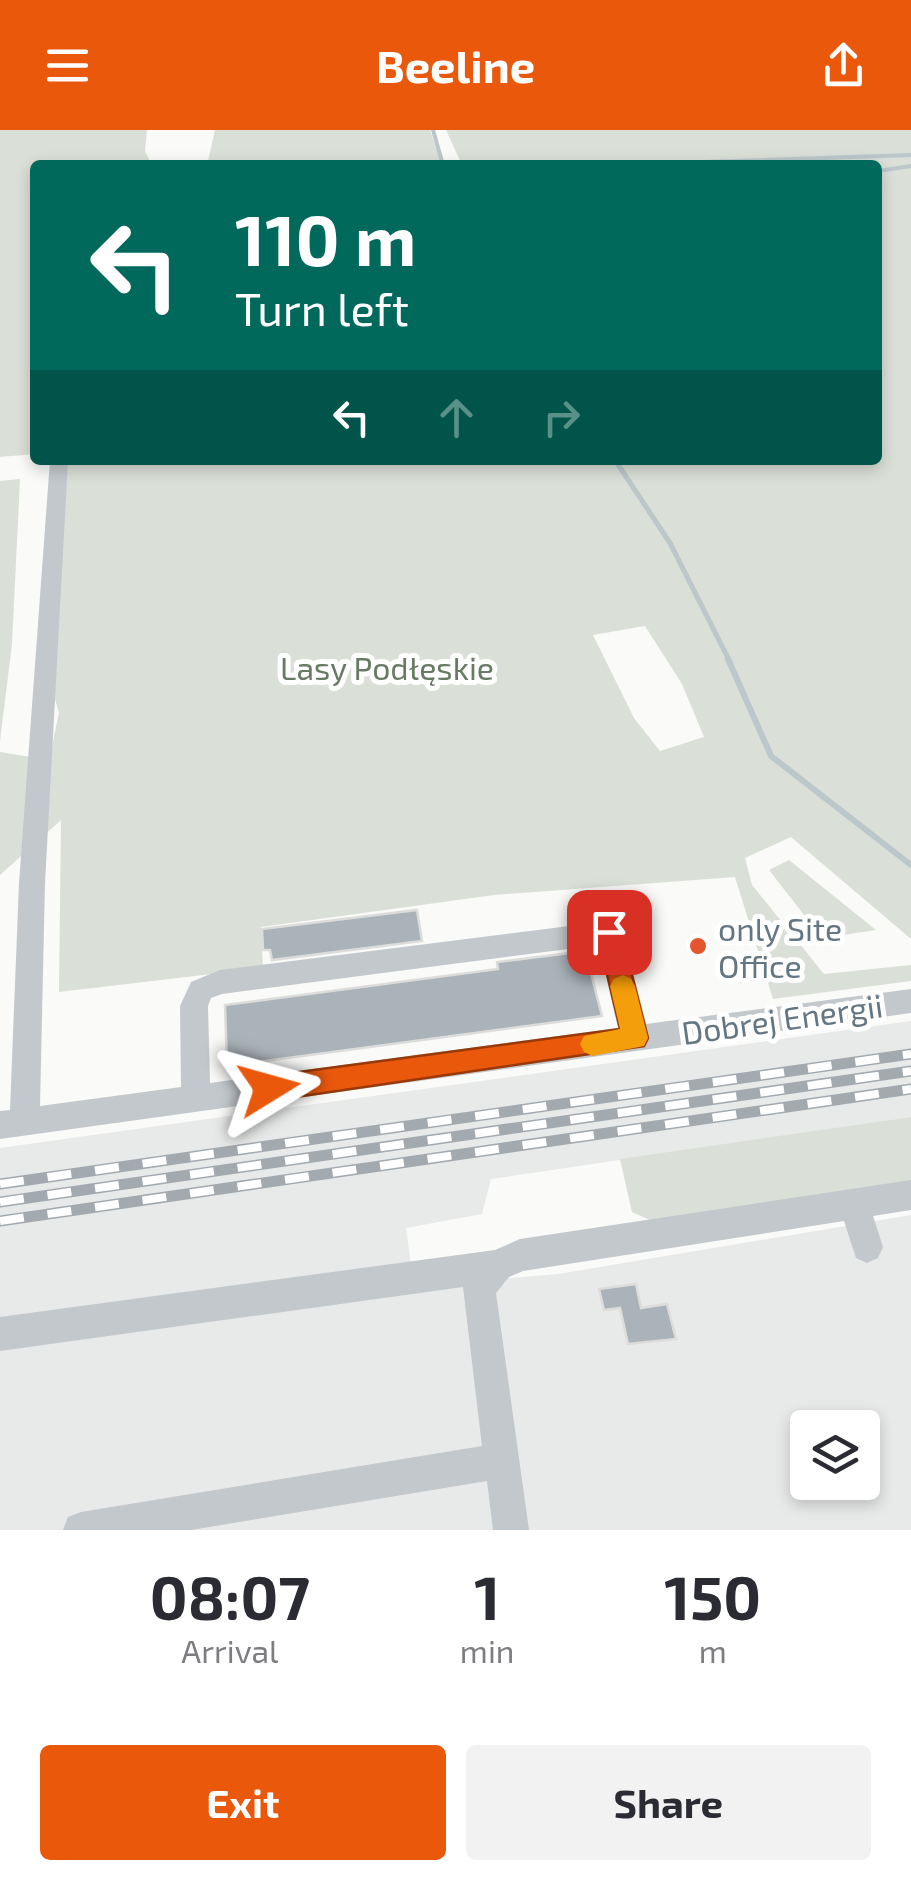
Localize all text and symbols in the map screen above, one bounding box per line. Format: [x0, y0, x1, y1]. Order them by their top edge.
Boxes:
icon: menu [40, 38, 95, 93]
text: Beeline [376, 38, 535, 92]
icon: share [816, 38, 871, 93]
text: 110 m [235, 196, 416, 280]
icon: left [70, 200, 200, 330]
text: Turn left [235, 281, 409, 335]
icon: left [324, 390, 379, 445]
icon: ahead [429, 390, 484, 445]
icon: right [534, 390, 589, 445]
park label: Lasy Podłęskie [280, 648, 494, 686]
pin [567, 890, 652, 975]
icon: arrive [582, 905, 637, 960]
place label: only Site Office [718, 909, 842, 984]
marker: only Site Office [687, 935, 709, 957]
street label: Dobrej Energii [679, 985, 885, 1052]
position arrow [217, 1036, 321, 1140]
map controls [790, 1410, 880, 1500]
button: layers [790, 1410, 880, 1500]
text: 08:07 [150, 1560, 310, 1632]
text: 1 [474, 1560, 500, 1632]
text: 150 [664, 1560, 761, 1632]
text: Arrival [181, 1631, 279, 1669]
text: min [460, 1631, 514, 1669]
text: m [699, 1631, 727, 1669]
button: Exit [40, 1745, 446, 1860]
button: Share [466, 1745, 871, 1860]

